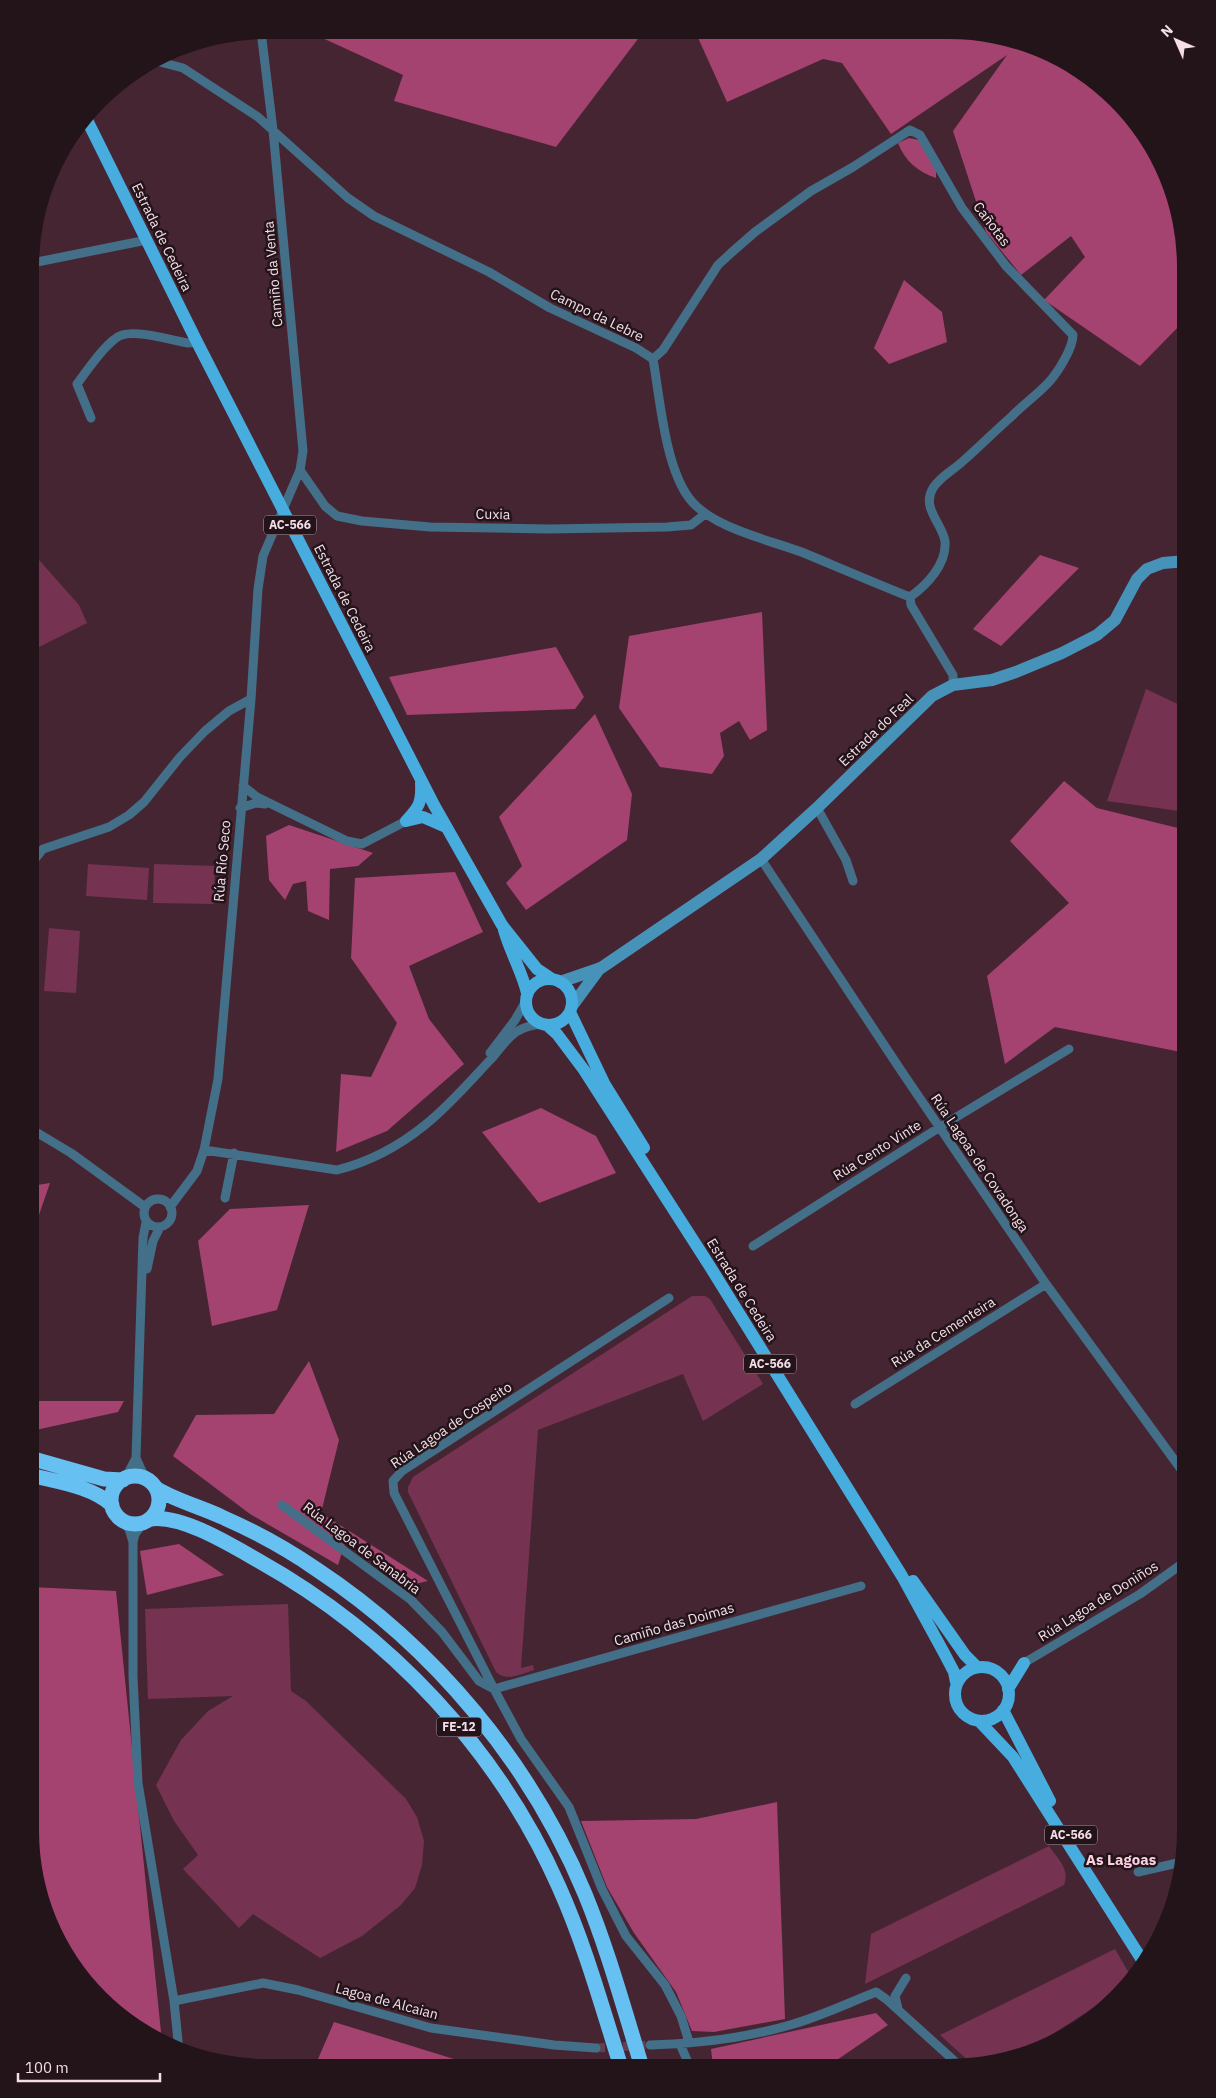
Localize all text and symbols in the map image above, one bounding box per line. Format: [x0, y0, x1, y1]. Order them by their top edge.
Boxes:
north arrow [1151, 15, 1201, 65]
text: N [1157, 21, 1177, 41]
street label: Estrada de Cedeira [128, 180, 196, 295]
street label: Cañotas [969, 198, 1015, 250]
street label: Camiño da Venta [259, 220, 287, 328]
street label: Campo da Lebre [547, 285, 647, 346]
street label: Cuxia [475, 505, 511, 523]
road number: AC-566 [264, 516, 316, 534]
street label: Estrada de Cedeira [310, 541, 380, 655]
street label: Estrada do Feal [835, 690, 917, 770]
street label: Rúa Río Seco [209, 819, 235, 903]
street label: Rúa Lagoas de Covadonga [927, 1090, 1033, 1236]
street label: Rúa Cento Vinte [830, 1116, 925, 1184]
street label: Estrada de Cedeira [703, 1235, 781, 1346]
street label: Rúa da Cementeira [888, 1292, 999, 1371]
road number: AC-566 [744, 1355, 796, 1374]
street label: Rúa Lagoa de Cospeito [387, 1378, 515, 1472]
street label: Rúa Lagoa de Sanabria [300, 1498, 425, 1598]
street label: Rúa Lagoa de Doniños [1034, 1557, 1162, 1645]
street label: Camiño das Doimas [612, 1598, 736, 1650]
road number: FE-12 [436, 1718, 482, 1736]
road number: AC-566 [1045, 1826, 1097, 1844]
district label: As Lagoas [1086, 1850, 1157, 1869]
street label: Lagoa de Alcaian [334, 1979, 440, 2023]
scale bar [18, 2050, 160, 2082]
text: 100 m [25, 2058, 69, 2077]

